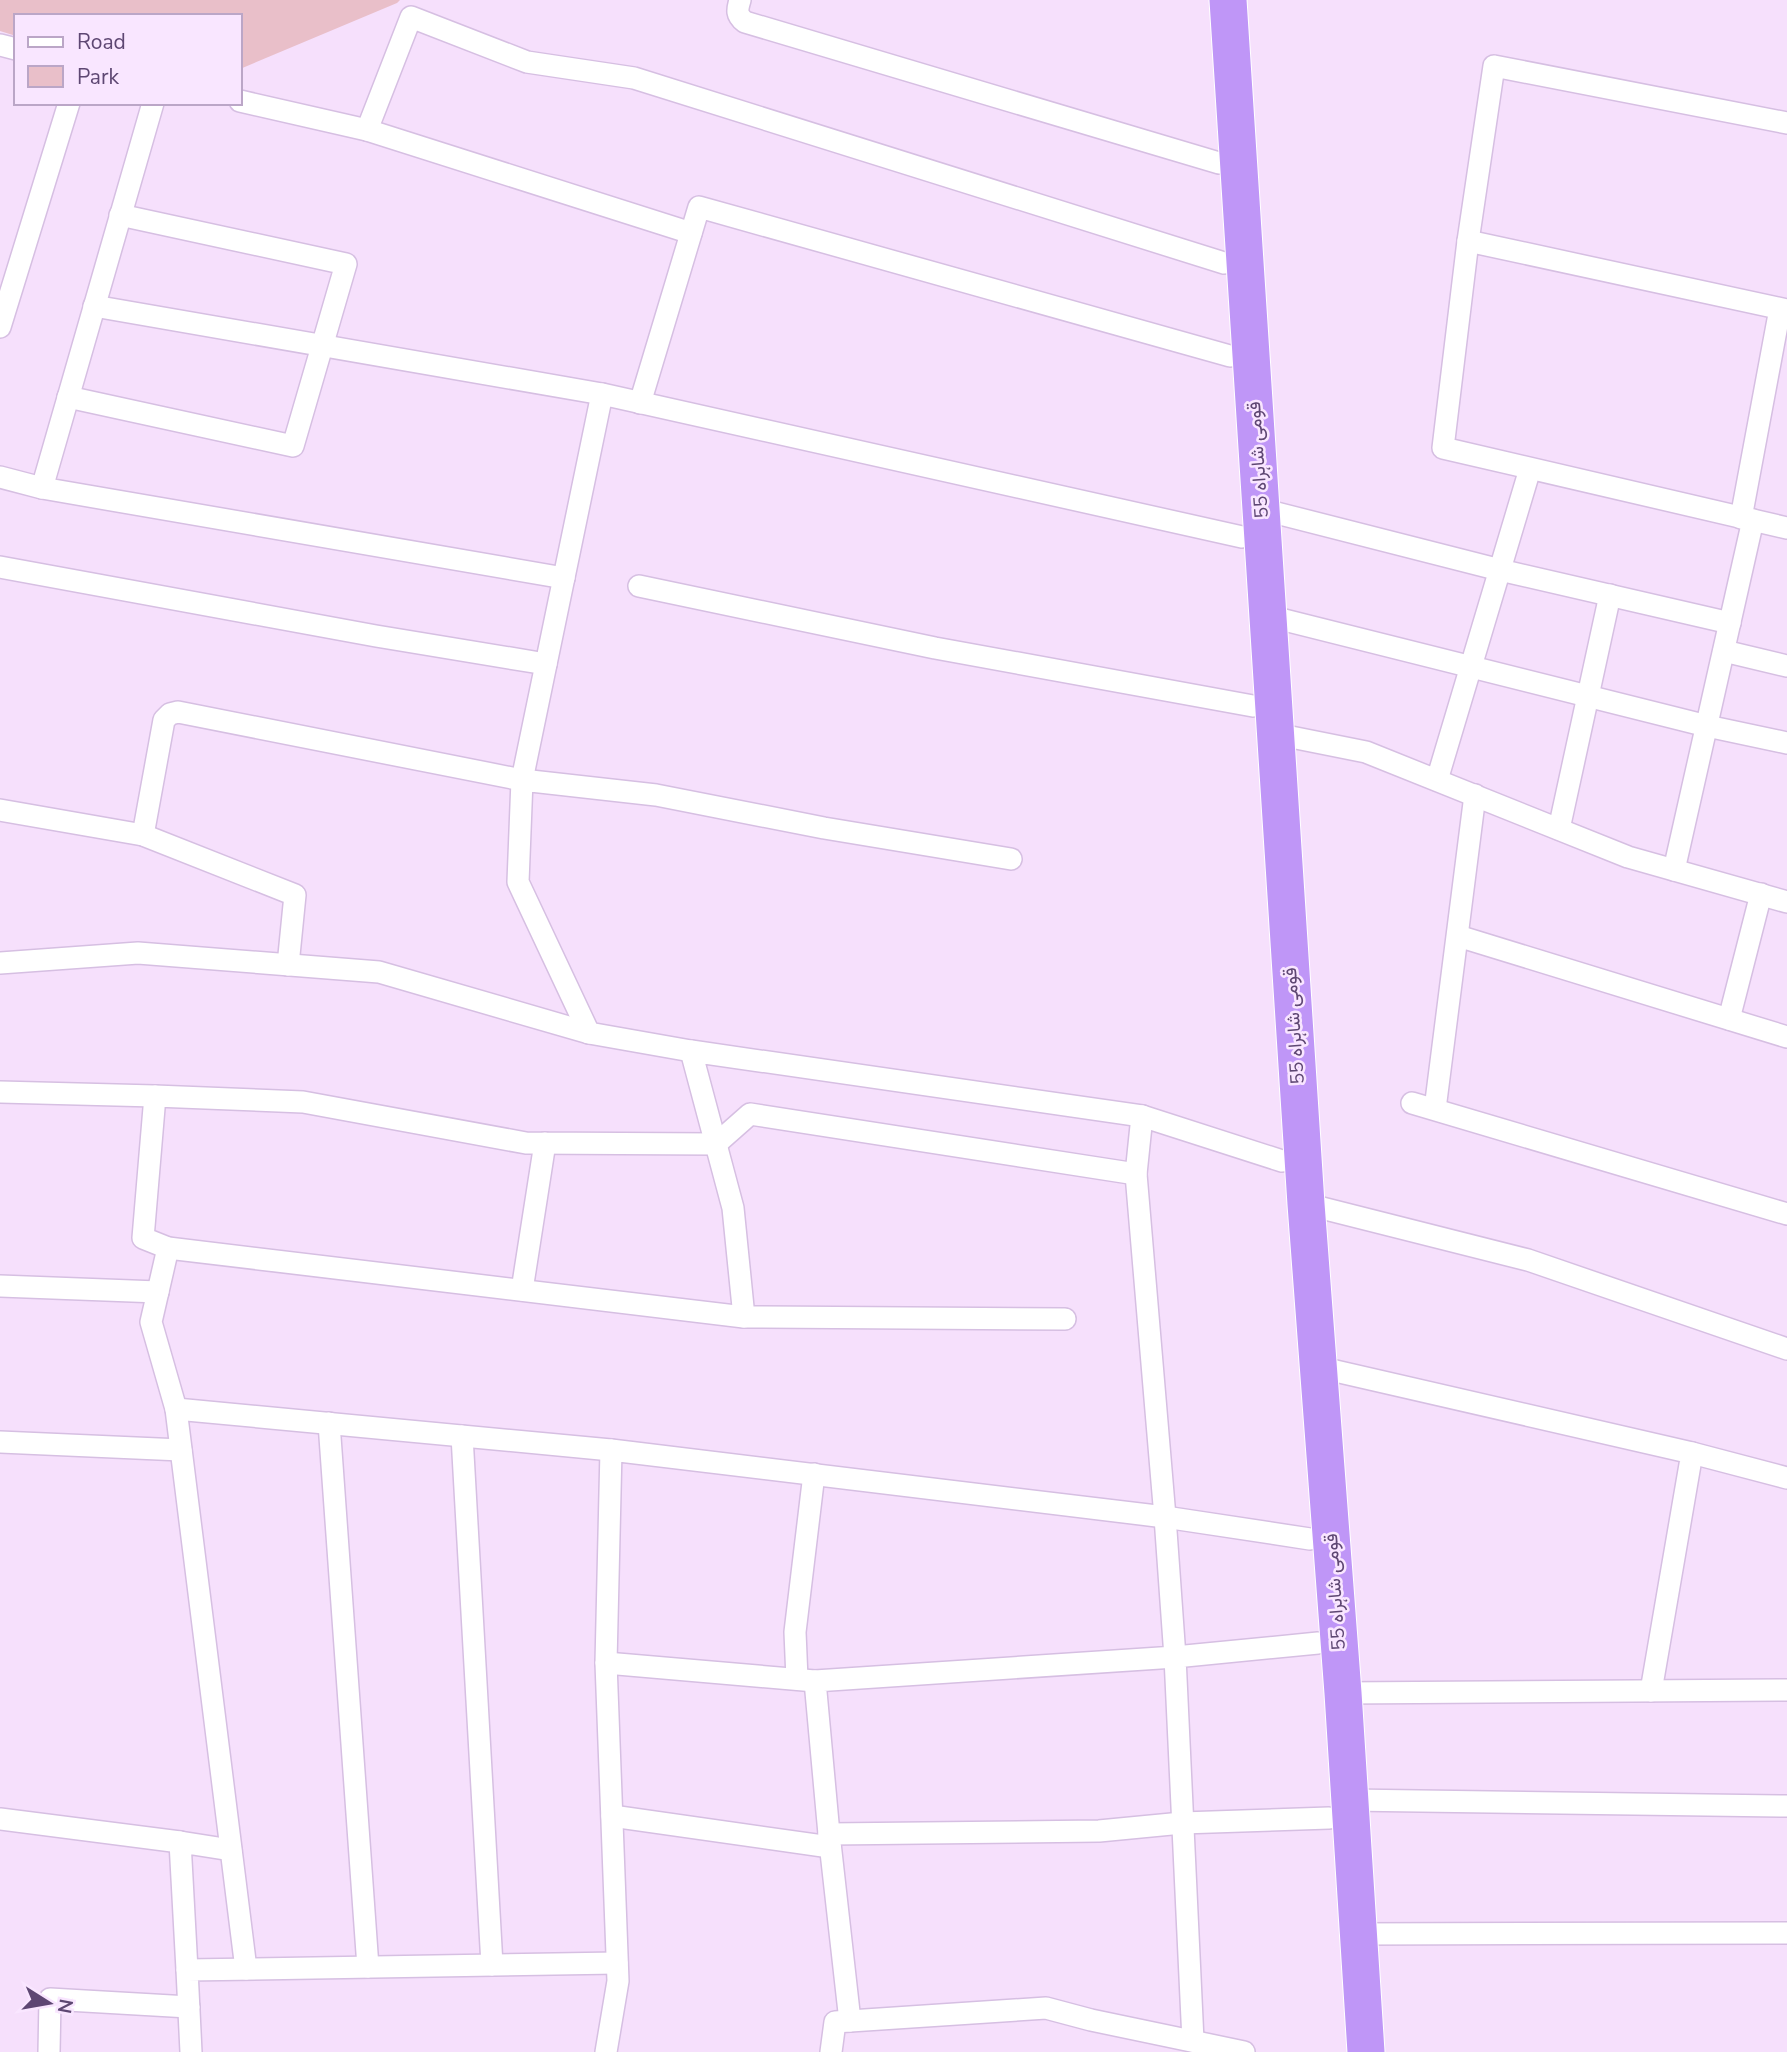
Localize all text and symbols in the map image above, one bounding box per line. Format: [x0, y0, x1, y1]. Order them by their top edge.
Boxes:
legend [14, 14, 242, 105]
text: Road [77, 28, 126, 56]
text: Park [77, 63, 119, 91]
street label: قومی شاہراہ 55 [1241, 401, 1275, 519]
street label: قومی شاہراہ 55 [1277, 967, 1311, 1085]
street label: قومی شاہراہ 55 [1318, 1533, 1352, 1651]
north arrow [14, 1968, 84, 2038]
text: N [51, 1997, 79, 2016]

